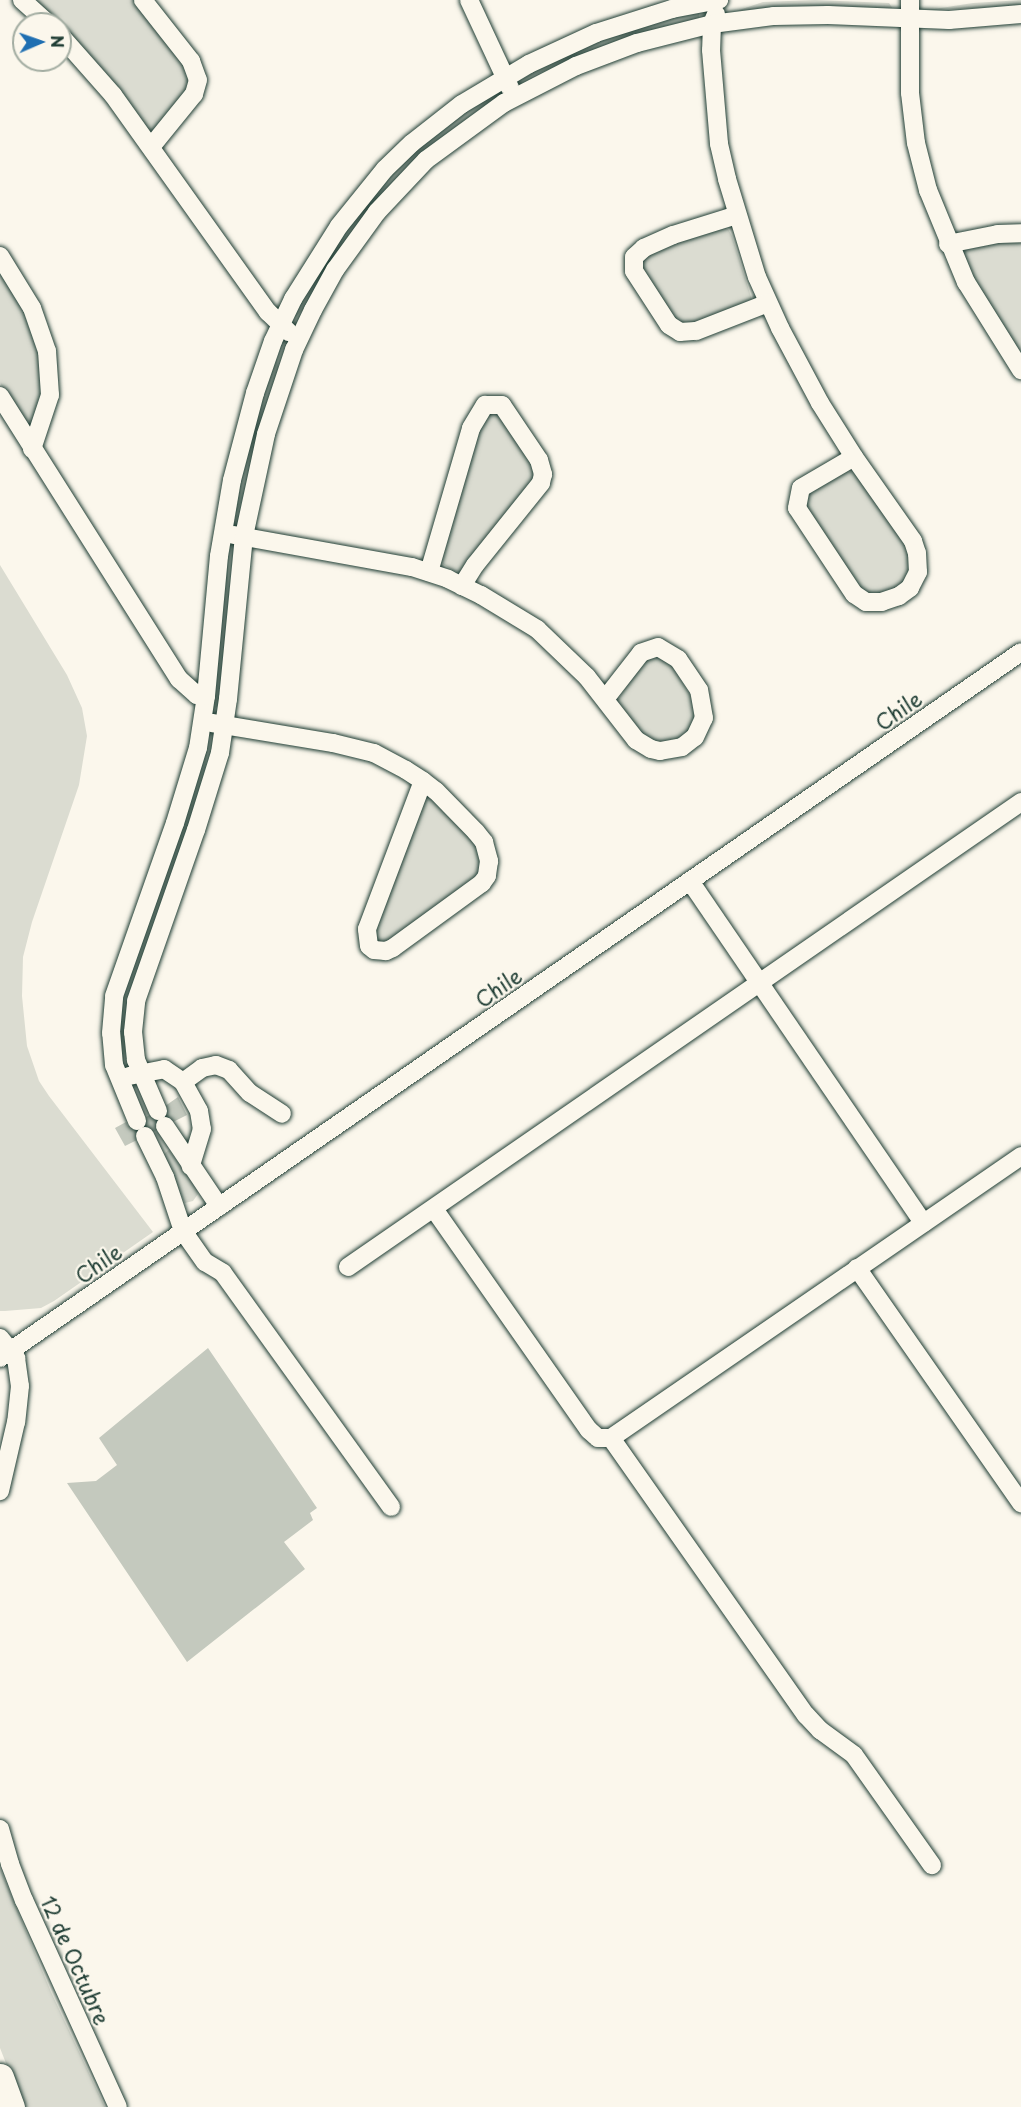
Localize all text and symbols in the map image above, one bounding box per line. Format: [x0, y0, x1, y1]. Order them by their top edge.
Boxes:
north arrow [12, 12, 72, 72]
text: N [46, 35, 70, 48]
street label: Chile [870, 685, 926, 735]
street label: Chile [470, 962, 526, 1012]
street label: Chile [70, 1238, 126, 1288]
street label: 12 de Octubre [35, 1890, 117, 2030]

